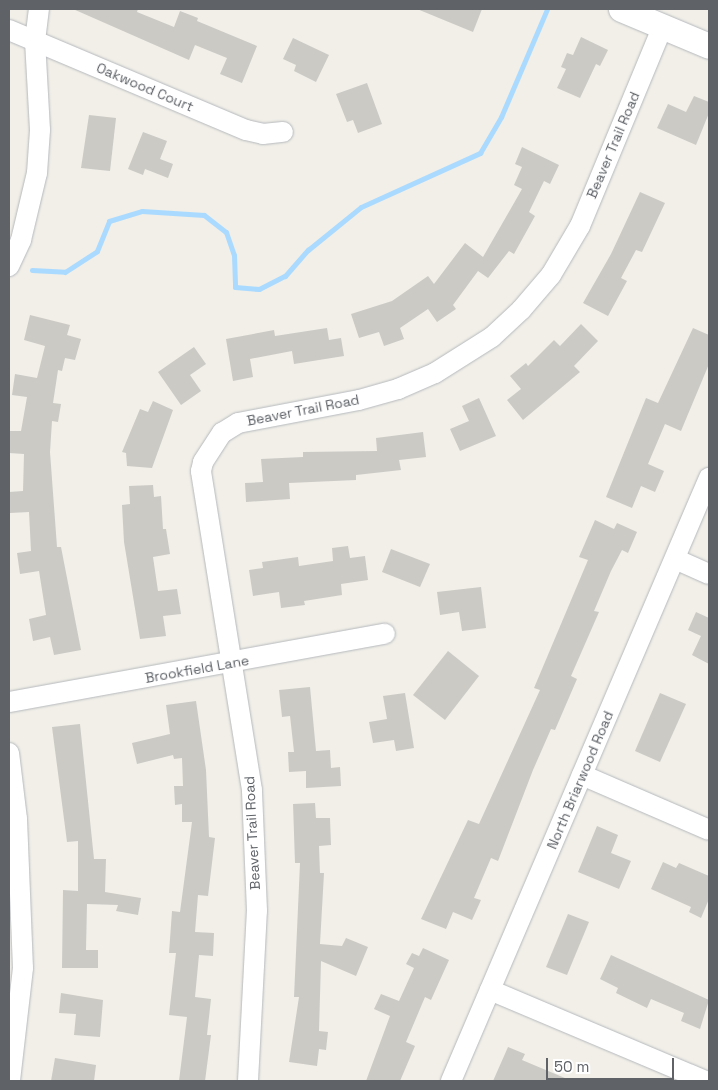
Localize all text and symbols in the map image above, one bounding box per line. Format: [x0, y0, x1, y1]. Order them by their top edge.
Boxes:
street label: Oakwood Court [94, 59, 196, 115]
street label: Beaver Trail Road [583, 89, 643, 201]
street label: Beaver Trail Road [245, 391, 361, 429]
street label: Brookfield Lane [144, 652, 250, 686]
street label: North Briarwood Road [543, 708, 617, 852]
street label: Beaver Trail Road [241, 775, 263, 891]
scale bar [548, 1048, 676, 1080]
text: 50 m [554, 1057, 589, 1076]

